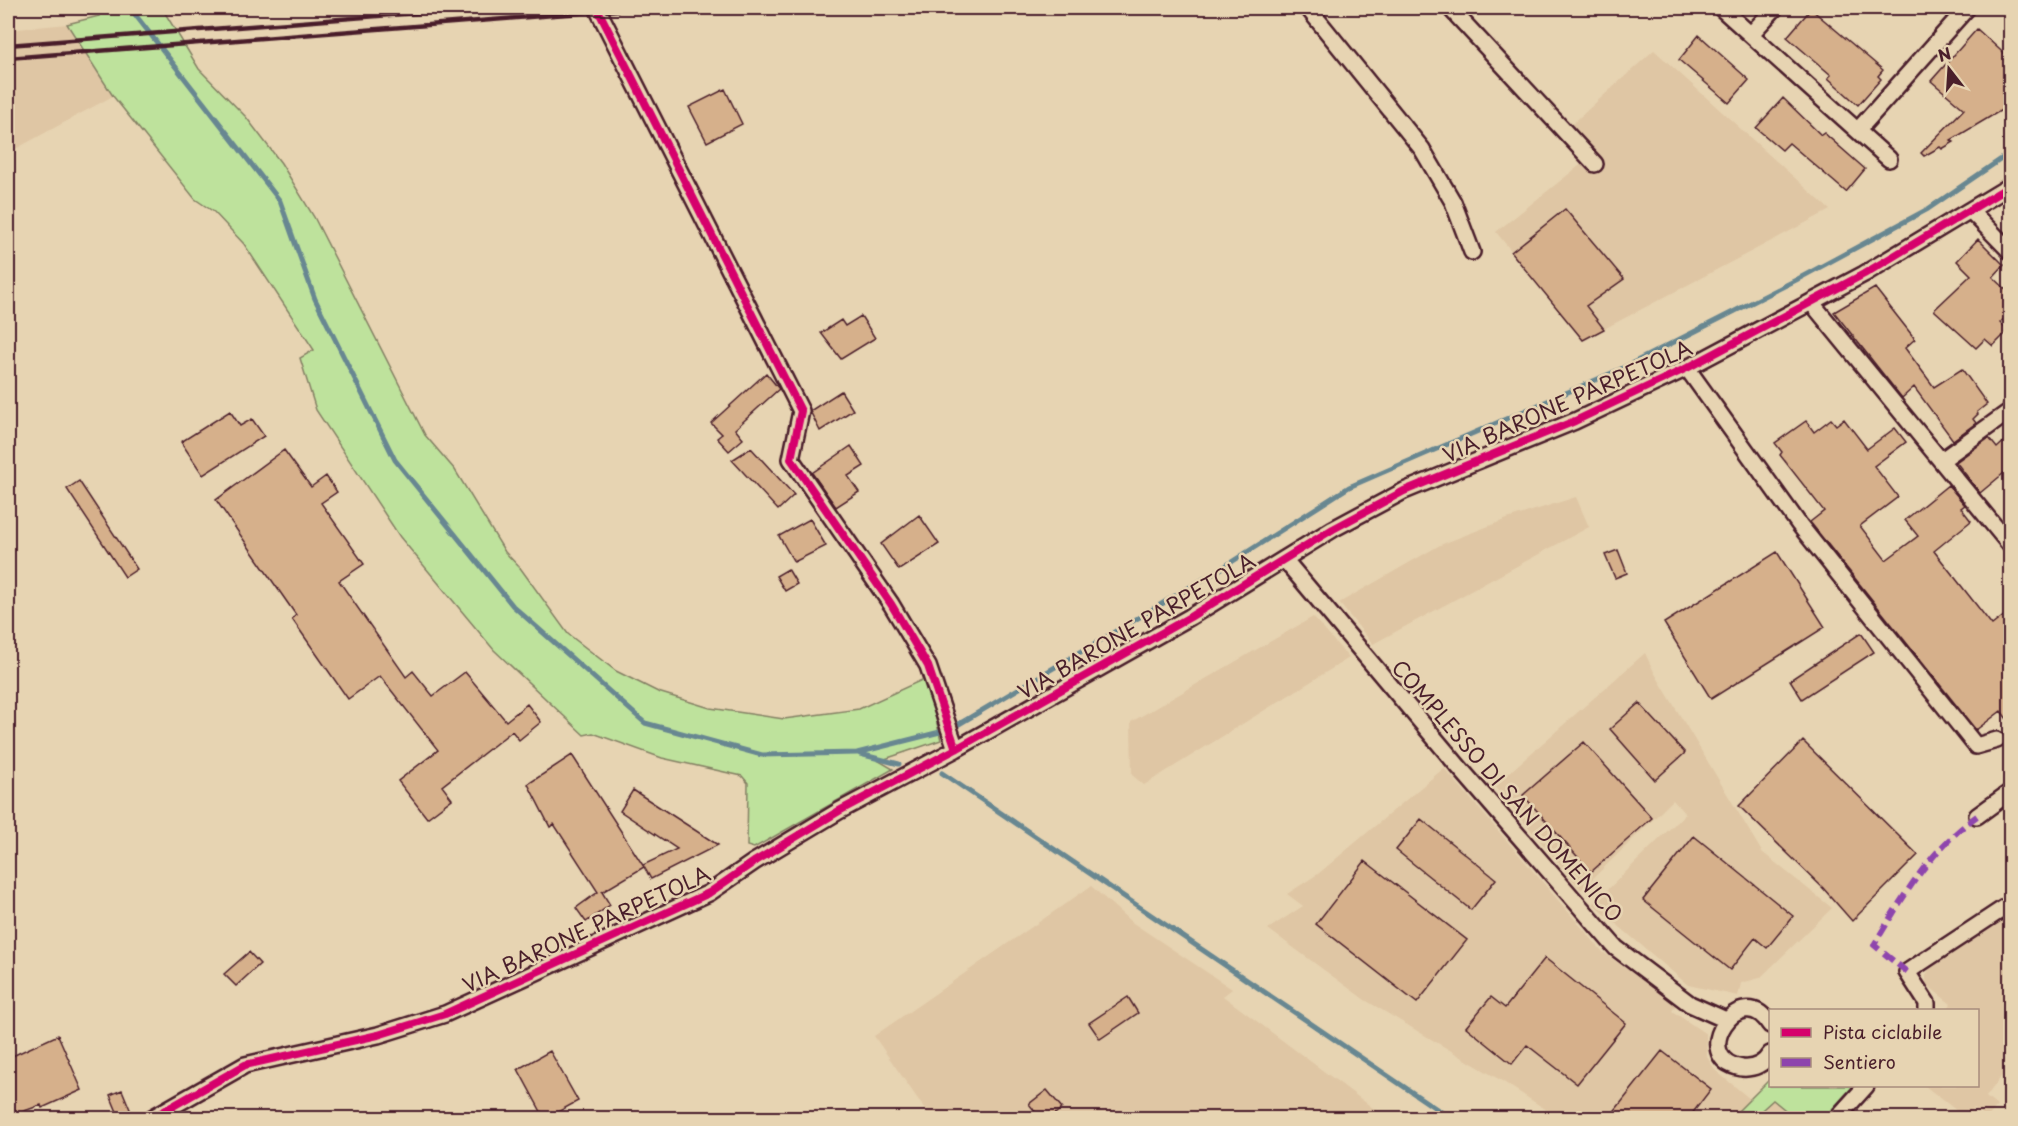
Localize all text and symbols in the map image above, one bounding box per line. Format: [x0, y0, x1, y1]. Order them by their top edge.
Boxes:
north arrow [1919, 39, 1979, 99]
text: N [1935, 40, 1954, 67]
street label: VIA BARONE PARPETOLA [1437, 330, 1697, 470]
street label: VIA BARONE PARPETOLA [1011, 544, 1261, 706]
street label: COMPLESSO DI SAN DOMENICO [1385, 652, 1631, 928]
street label: VIA BARONE PARPETOLA [457, 856, 715, 1000]
legend [1769, 1009, 1979, 1087]
text: Pista ciclabile [1823, 1018, 1942, 1045]
text: Sentiero [1823, 1048, 1896, 1075]

